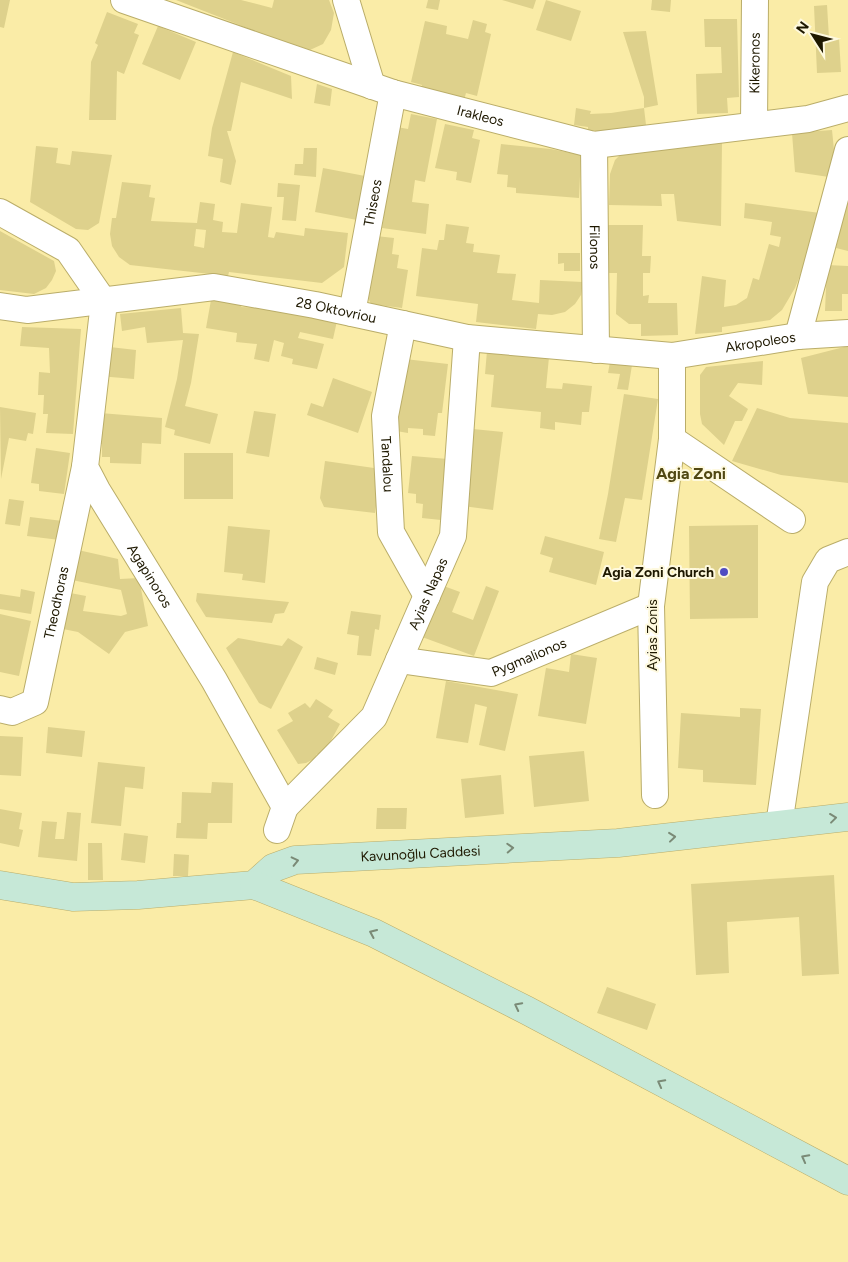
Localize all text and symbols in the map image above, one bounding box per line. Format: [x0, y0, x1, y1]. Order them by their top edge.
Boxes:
north arrow [788, 10, 838, 60]
text: N [793, 18, 813, 37]
street label: Kikeronos [746, 32, 764, 94]
street label: Irakleos [455, 102, 506, 130]
street label: Thiseos [360, 178, 386, 228]
street label: Filonos [586, 225, 603, 269]
street label: 28 Oktovriou [294, 294, 378, 327]
street label: Akropoleos [724, 329, 797, 356]
street label: Tandalou [377, 436, 397, 493]
district label: Agia Zoni [656, 464, 726, 483]
street label: Agapinoros [123, 541, 175, 611]
street label: Ayias Napas [405, 555, 451, 633]
place label: Agia Zoni Church [602, 564, 714, 581]
street label: Theodhoras [41, 565, 73, 641]
marker: Agia Zoni Church [718, 566, 730, 578]
street label: Ayias Zonis [644, 599, 661, 671]
street label: Pygmalionos [489, 634, 569, 681]
one-way arrow [829, 814, 837, 824]
one-way arrow [668, 832, 676, 843]
street label: Kavunoğlu Caddesi [360, 842, 481, 866]
one-way arrow [506, 843, 514, 854]
one-way arrow [291, 856, 300, 867]
one-way arrow [369, 928, 378, 939]
one-way arrow [514, 1002, 523, 1012]
one-way arrow [657, 1079, 666, 1089]
one-way arrow [801, 1154, 810, 1164]

